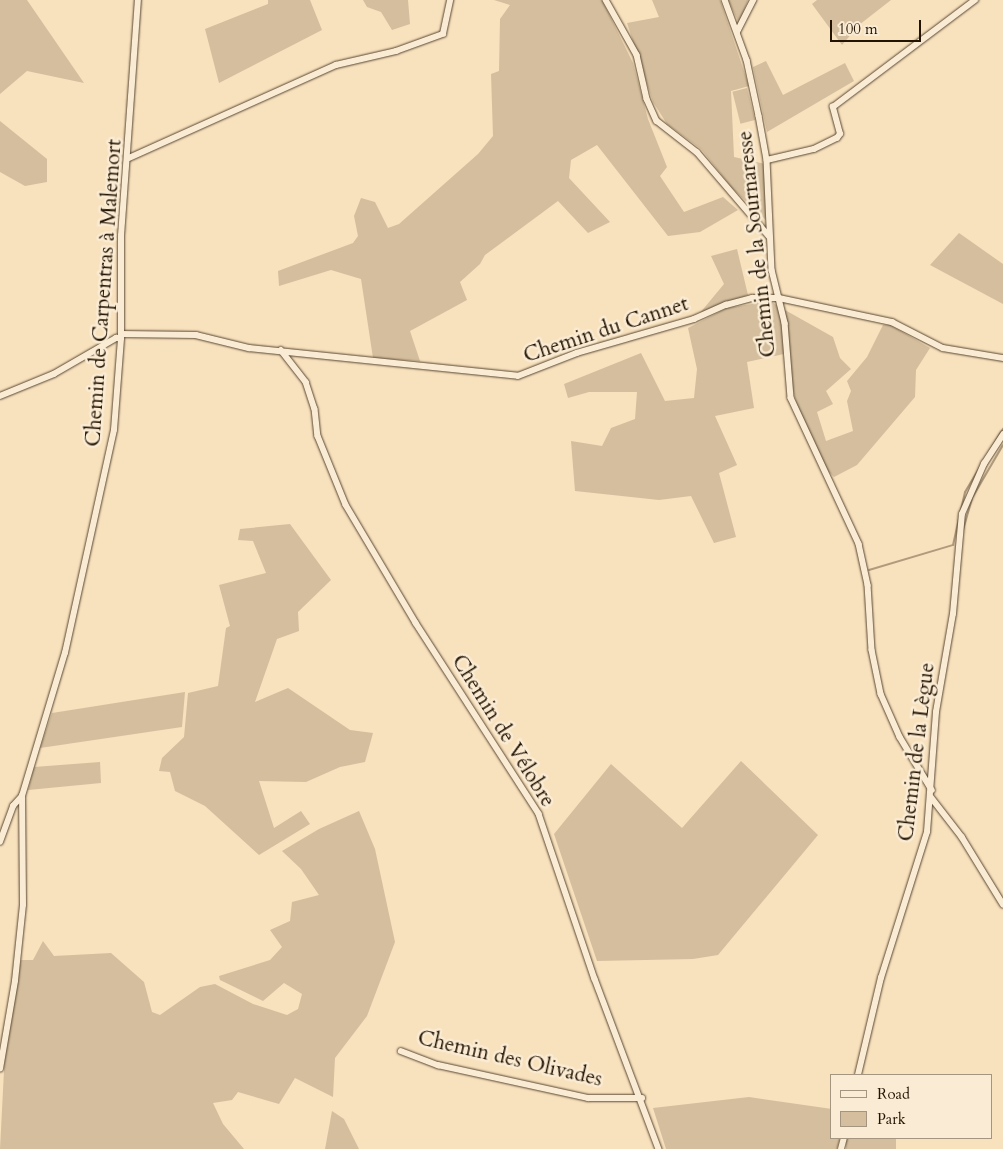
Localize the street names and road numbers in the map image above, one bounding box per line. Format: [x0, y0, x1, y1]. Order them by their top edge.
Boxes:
street label: Chemin de la Sournaresse [733, 129, 781, 359]
street label: Chemin de Carpentras à Malemort [81, 138, 127, 448]
street label: Chemin du Cannet [520, 291, 692, 369]
street label: Chemin de Vélobre [446, 650, 560, 812]
street label: Chemin de la Lègue [894, 661, 940, 843]
street label: Chemin des Olivades [415, 1026, 605, 1092]

